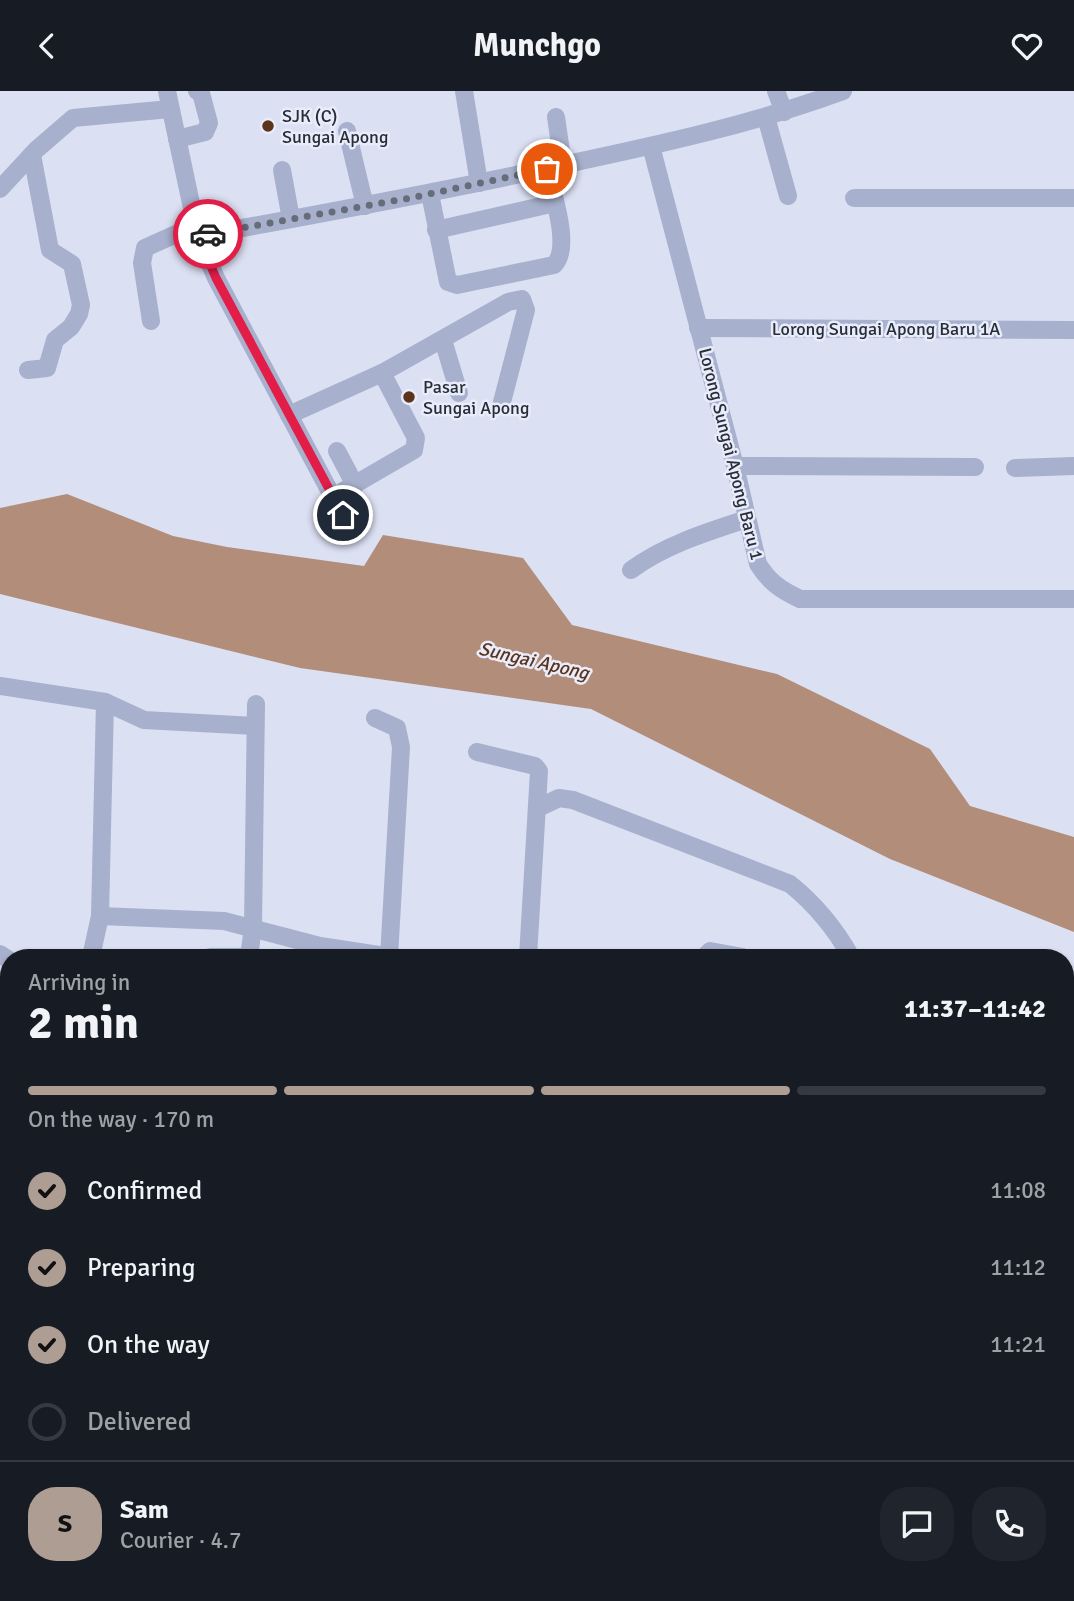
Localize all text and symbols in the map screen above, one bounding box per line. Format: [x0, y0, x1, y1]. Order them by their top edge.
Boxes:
text: Munchgo [473, 26, 601, 65]
icon: back [28, 27, 66, 65]
icon: heart [1008, 27, 1046, 65]
place label: SJK (C) Sungai Apong [282, 105, 388, 148]
marker: SJK (C) Sungai Apong [260, 118, 276, 134]
pin [517, 139, 577, 199]
icon: bag [528, 150, 566, 188]
courier [173, 199, 243, 269]
icon: car [189, 215, 227, 253]
street label: Lorong Sungai Apong Baru 1A [772, 318, 1000, 340]
street label: Lorong Sungai Apong Baru 1 [694, 346, 768, 562]
place label: Pasar Sungai Apong [423, 376, 529, 419]
marker: Pasar Sungai Apong [401, 389, 417, 405]
pin [313, 485, 373, 545]
icon: home [324, 496, 362, 534]
water label: Sungai Apong [476, 637, 593, 686]
text: Arriving in [28, 968, 130, 997]
text: 11:37–11:42 [904, 993, 1046, 1025]
text: 2 min [28, 995, 139, 1051]
text: On the way · 170 m [28, 1105, 214, 1134]
icon: check [28, 1172, 66, 1210]
text: Confirmed [87, 1175, 202, 1207]
text: 11:08 [990, 1176, 1046, 1205]
icon: check [28, 1249, 66, 1287]
text: Preparing [87, 1252, 195, 1284]
text: 11:12 [990, 1253, 1046, 1282]
icon: check [28, 1326, 66, 1364]
text: On the way [87, 1329, 210, 1361]
text: 11:21 [990, 1330, 1046, 1359]
text: Delivered [87, 1406, 192, 1438]
button: chat [880, 1487, 954, 1561]
button: phone [972, 1487, 1046, 1561]
text: Sam [120, 1494, 169, 1526]
text: S [58, 1508, 72, 1540]
text: Courier · 4.7 [120, 1526, 241, 1555]

